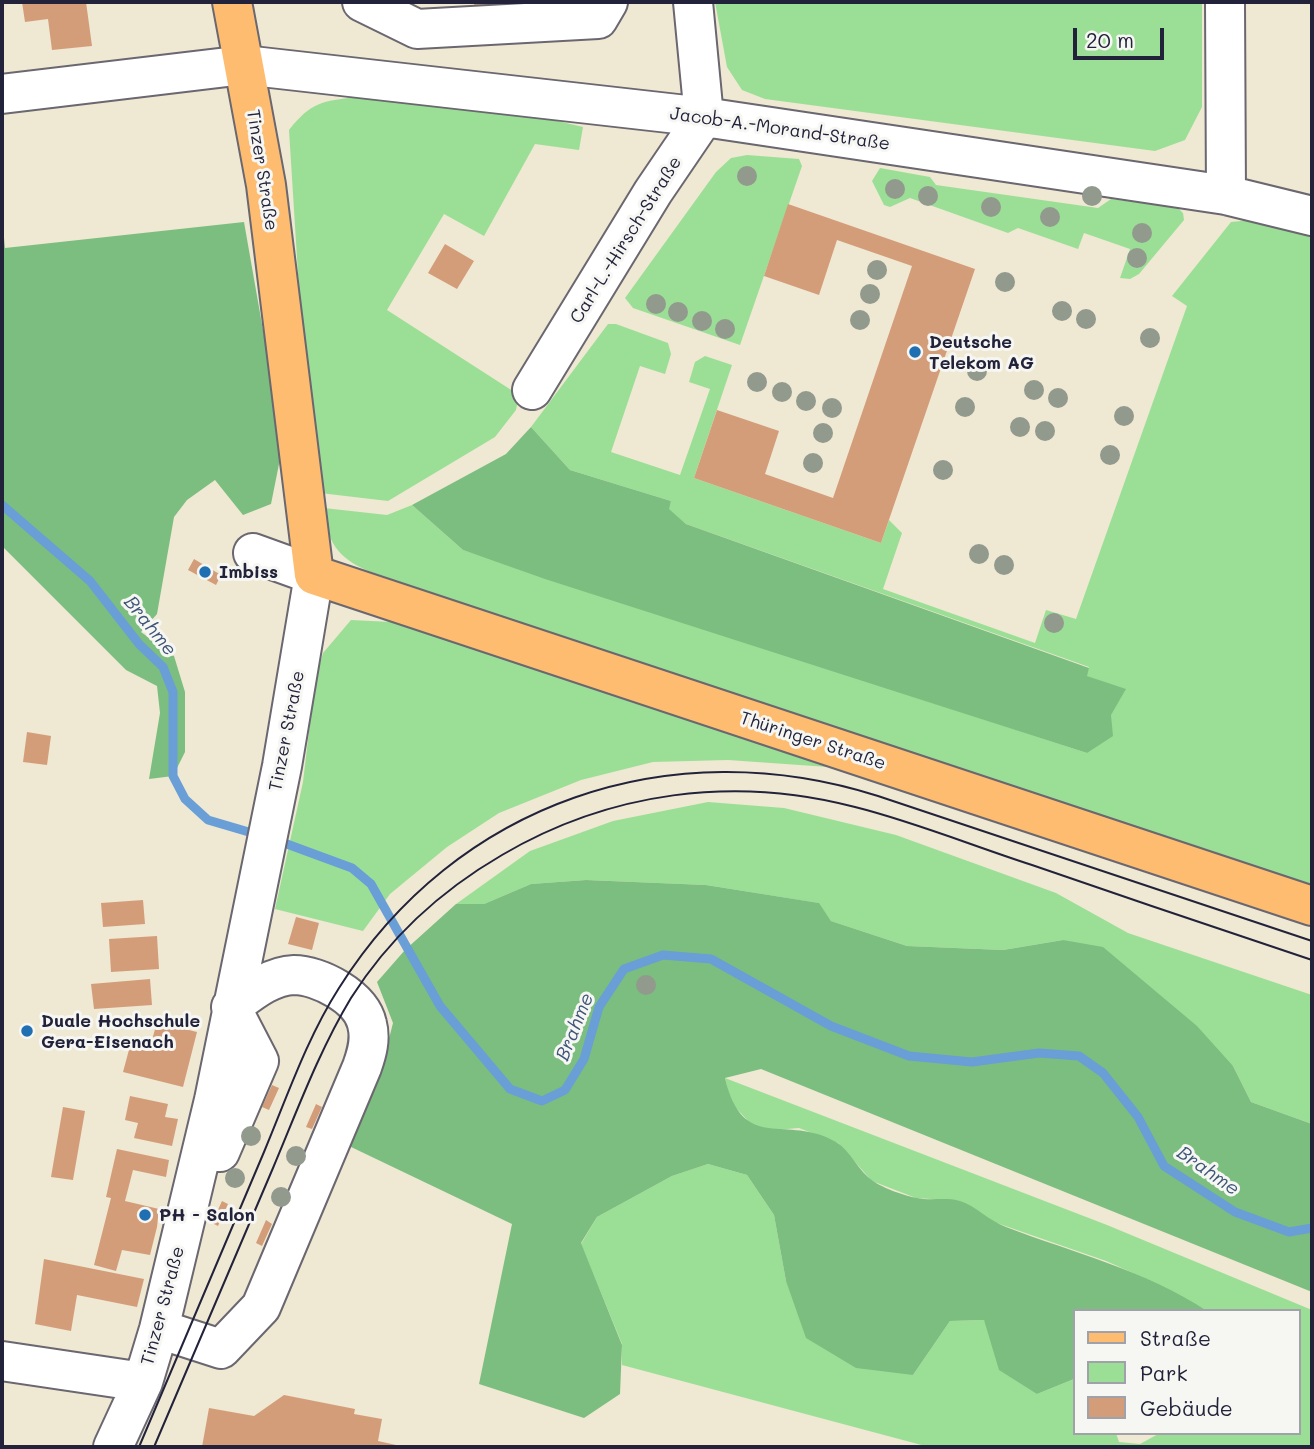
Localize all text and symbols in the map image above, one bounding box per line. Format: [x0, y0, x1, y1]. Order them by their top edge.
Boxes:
scale bar [1076, 14, 1167, 58]
text: 20 m [1086, 26, 1134, 53]
street label: Jacob-A.-Morand-Straße [669, 103, 891, 155]
street label: Tinzer Straße [242, 108, 282, 232]
street label: Carl-L.-Hirsch-Straße [566, 152, 686, 328]
place label: Deutsche Telekom AG [929, 331, 1034, 374]
marker: Deutsche Telekom AG [907, 344, 923, 360]
place label: Imbiss [219, 561, 278, 583]
marker: Imbiss [197, 564, 213, 580]
water label: Brahme [119, 591, 181, 661]
street label: Tinzer Straße [265, 669, 309, 793]
street label: Thüringer Straße [737, 707, 889, 775]
water label: Brahme [551, 990, 599, 1064]
place label: Duale Hochschule Gera-Eisenach [41, 1010, 200, 1052]
marker: Duale Hochschule Gera-Eisenach [19, 1023, 35, 1039]
water label: Brahme [1172, 1141, 1244, 1201]
place label: PH - Salon [159, 1204, 255, 1226]
marker: PH - Salon [137, 1207, 153, 1223]
street label: Tinzer Straße [137, 1244, 189, 1368]
legend [1072, 1309, 1300, 1435]
text: Straße [1140, 1324, 1211, 1351]
text: Park [1140, 1359, 1188, 1386]
text: Gebäude [1140, 1394, 1233, 1421]

